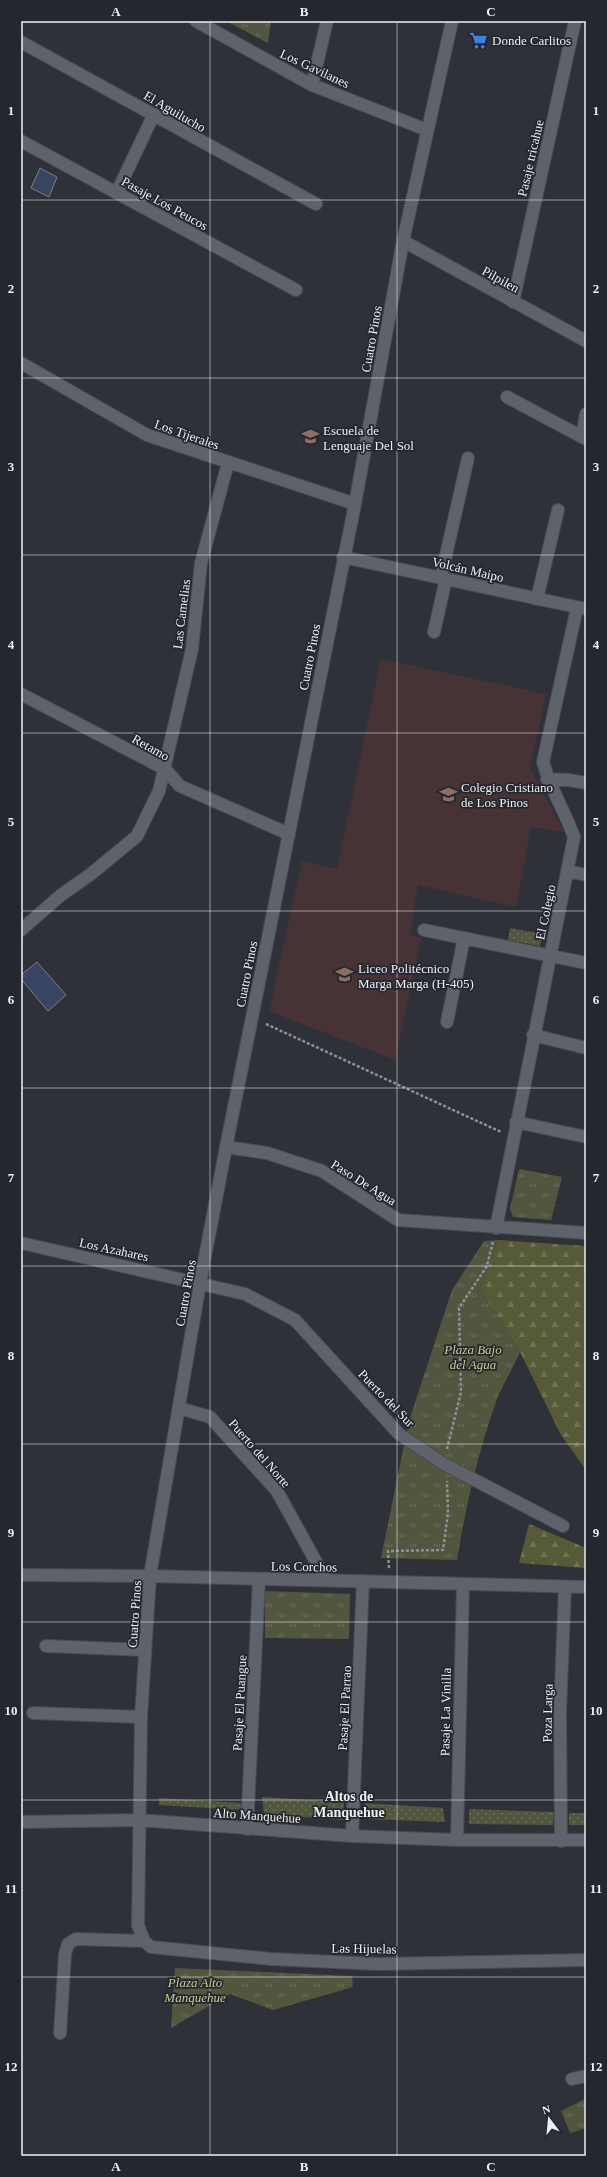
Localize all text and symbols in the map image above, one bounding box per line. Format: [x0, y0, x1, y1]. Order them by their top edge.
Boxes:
text: A [111, 4, 121, 19]
text: B [300, 4, 309, 19]
text: C [486, 4, 496, 19]
supermarket icon: Donde Carlitos [469, 30, 489, 50]
place label: Donde Carlitos [492, 33, 571, 48]
street label: Los Gavilanes [278, 46, 352, 91]
street label: El Aguilucho [141, 88, 208, 135]
text: 1 [8, 103, 14, 118]
text: 1 [593, 103, 599, 118]
street label: Pasaje tricahue [514, 118, 547, 198]
street label: Pasaje Los Peucos [119, 174, 210, 233]
street label: Pilpilen [479, 263, 523, 296]
text: 2 [8, 281, 14, 296]
text: 2 [593, 281, 599, 296]
street label: Cuatro Pinos [358, 305, 385, 374]
street label: Los Tijerales [152, 416, 221, 453]
place label: Escuela de Lenguaje Del Sol [323, 423, 414, 453]
school or university icon: Escuela de Lenguaje Del Sol [300, 427, 320, 447]
text: 3 [8, 459, 15, 474]
text: 3 [593, 459, 600, 474]
street label: Volcán Maipo [431, 554, 505, 585]
street label: Las Camelias [170, 578, 193, 650]
street label: Cuatro Pinos [296, 623, 323, 692]
text: 4 [8, 637, 15, 652]
text: 4 [593, 637, 600, 652]
street label: Retamo [129, 731, 172, 764]
place label: Colegio Cristiano de Los Pinos [461, 780, 553, 810]
school or university icon: Colegio Cristiano de Los Pinos [438, 784, 458, 804]
text: 5 [8, 814, 15, 829]
text: 5 [593, 814, 600, 829]
street label: El Colegio [532, 883, 559, 941]
street label: Cuatro Pinos [233, 940, 260, 1009]
place label: Liceo Politécnico Marga Marga (H-405) [358, 961, 474, 991]
school or university icon: Liceo Politécnico Marga Marga (H-405) [335, 965, 355, 985]
text: 6 [8, 992, 15, 1007]
text: 6 [593, 992, 600, 1007]
street label: Paso De Agua [329, 1157, 399, 1208]
text: 7 [8, 1170, 15, 1185]
text: 7 [593, 1170, 600, 1185]
street label: Los Azahares [78, 1235, 150, 1264]
street label: Cuatro Pinos [172, 1259, 199, 1328]
park label: Plaza Bajo del Agua [443, 1342, 502, 1372]
text: 8 [8, 1348, 15, 1363]
text: 8 [593, 1348, 600, 1363]
street label: Puerto del Sur [355, 1366, 418, 1431]
street label: Puerto del Norte [226, 1416, 294, 1491]
text: 9 [8, 1525, 15, 1540]
text: 9 [593, 1525, 600, 1540]
street label: Los Corchos [271, 1558, 337, 1575]
street label: Cuatro Pinos [125, 1580, 144, 1648]
street label: Pasaje El Puangue [229, 1654, 250, 1751]
street label: Pasaje El Parrao [335, 1665, 354, 1751]
street label: Pasaje La Vinilla [437, 1667, 454, 1756]
street label: Poza Larga [539, 1683, 556, 1742]
text: 10 [5, 1703, 18, 1718]
text: 10 [590, 1703, 603, 1718]
district label: Altos de Manquehue [313, 1789, 385, 1820]
street label: Alto Manquehue [213, 1805, 301, 1826]
text: 11 [5, 1881, 17, 1896]
text: 11 [590, 1881, 602, 1896]
street label: Las Hijuelas [331, 1940, 397, 1957]
park label: Plaza Alto Manquehue [163, 1975, 226, 2005]
text: 12 [5, 2059, 18, 2074]
text: 12 [590, 2059, 603, 2074]
north arrow [529, 2099, 569, 2139]
text: N [541, 2103, 552, 2116]
text: A [111, 2159, 121, 2174]
text: B [300, 2159, 309, 2174]
text: C [486, 2159, 496, 2174]

